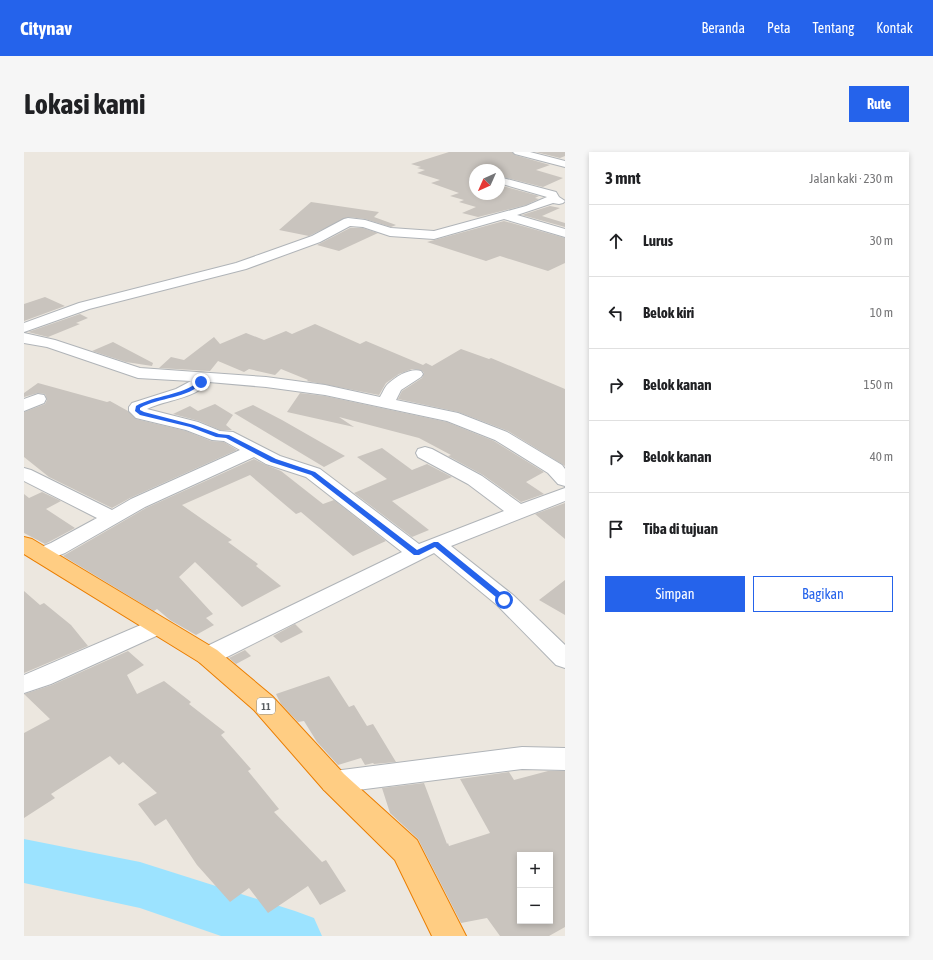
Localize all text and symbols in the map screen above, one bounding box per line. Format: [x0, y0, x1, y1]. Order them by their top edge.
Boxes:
text: Citynav [20, 17, 72, 39]
text: Beranda [702, 20, 745, 36]
text: Peta [767, 20, 791, 36]
text: Tentang [813, 20, 854, 36]
text: Kontak [876, 20, 913, 36]
button: Rute [849, 86, 909, 122]
text: Lokasi kami [24, 88, 145, 120]
north arrow [469, 164, 505, 200]
text: 3 mnt [605, 168, 641, 188]
text: Jalan kaki · 230 m [809, 171, 893, 186]
icon: ahead [605, 230, 627, 252]
text: Lurus [643, 232, 673, 249]
text: 30 m [870, 233, 893, 248]
icon: left [605, 302, 627, 324]
text: Belok kiri [643, 304, 694, 321]
text: 10 m [870, 305, 893, 320]
route end [192, 373, 210, 391]
icon: right [605, 374, 627, 396]
text: Belok kanan [643, 376, 712, 393]
text: 150 m [864, 377, 893, 392]
icon: right [605, 446, 627, 468]
text: Belok kanan [643, 448, 712, 465]
text: 40 m [870, 449, 893, 464]
icon: arrive [605, 518, 627, 540]
text: Tiba di tujuan [643, 520, 718, 537]
button: Simpan [605, 576, 745, 612]
button: Bagikan [753, 576, 893, 612]
route start [495, 591, 513, 609]
road number: 11 [257, 698, 275, 714]
map controls [517, 852, 553, 924]
button: + [517, 852, 553, 888]
button: − [517, 888, 553, 924]

